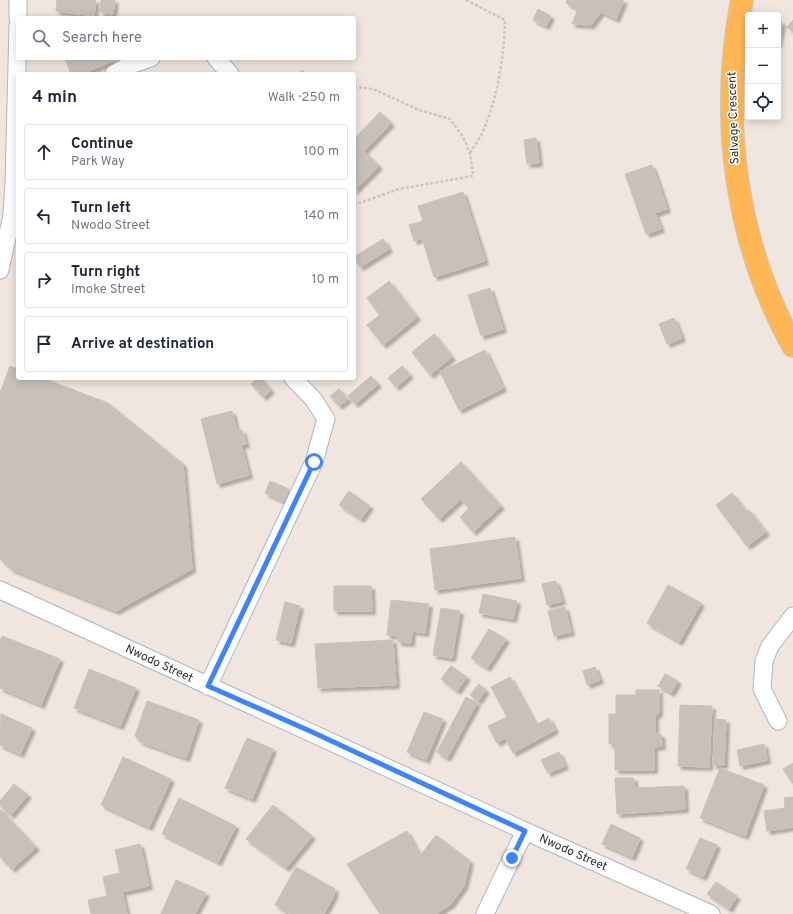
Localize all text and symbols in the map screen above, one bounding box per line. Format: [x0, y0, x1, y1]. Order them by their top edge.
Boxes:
map controls [745, 12, 781, 120]
button: + [745, 12, 781, 48]
search box [16, 16, 356, 60]
icon: search [30, 27, 52, 49]
text: Search here [62, 29, 142, 48]
button: − [745, 48, 781, 84]
street label: Salvage Crescent [724, 71, 744, 165]
button: locate [745, 84, 781, 120]
text: 4 min [32, 87, 77, 109]
text: Walk · 250 m [268, 90, 340, 106]
text: Continue [71, 135, 133, 154]
icon: ahead [33, 141, 55, 163]
text: 100 m [303, 144, 339, 160]
text: Park Way [71, 154, 125, 170]
text: Turn left [71, 199, 131, 218]
icon: left [33, 205, 55, 227]
text: 140 m [304, 208, 339, 224]
text: Nwodo Street [71, 218, 150, 234]
text: Turn right [71, 263, 140, 282]
icon: right [33, 269, 55, 291]
text: 10 m [312, 272, 339, 288]
text: Imoke Street [71, 282, 145, 298]
icon: arrive [33, 333, 55, 355]
text: Arrive at destination [71, 335, 214, 354]
route start [305, 453, 323, 471]
street label: Nwodo Street [122, 641, 196, 687]
street label: Nwodo Street [536, 831, 610, 875]
route end [503, 849, 521, 867]

